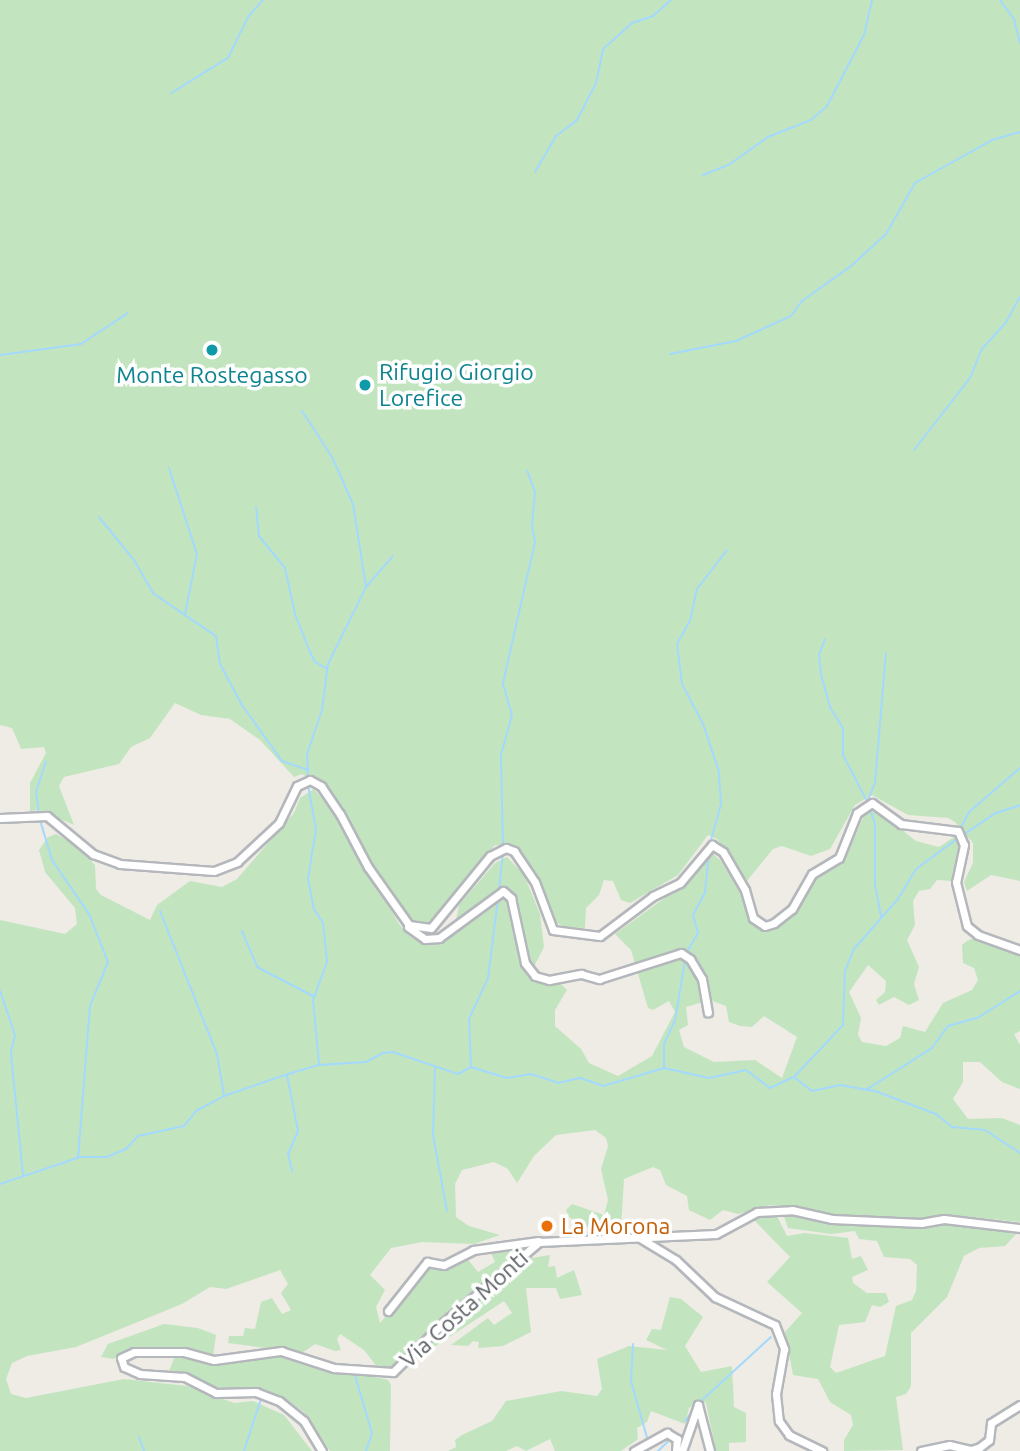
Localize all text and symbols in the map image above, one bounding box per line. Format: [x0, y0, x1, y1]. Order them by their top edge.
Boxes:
marker: Monte Rostegasso [204, 342, 220, 358]
place label: Rifugio Giorgio Lorefice [379, 358, 534, 412]
place label: Monte Rostegasso [116, 361, 308, 389]
marker: Rifugio Giorgio Lorefice [357, 377, 373, 393]
place label: La Morona [561, 1212, 670, 1240]
marker: La Morona [539, 1218, 555, 1234]
street label: Via Costa Monti [394, 1244, 534, 1374]

